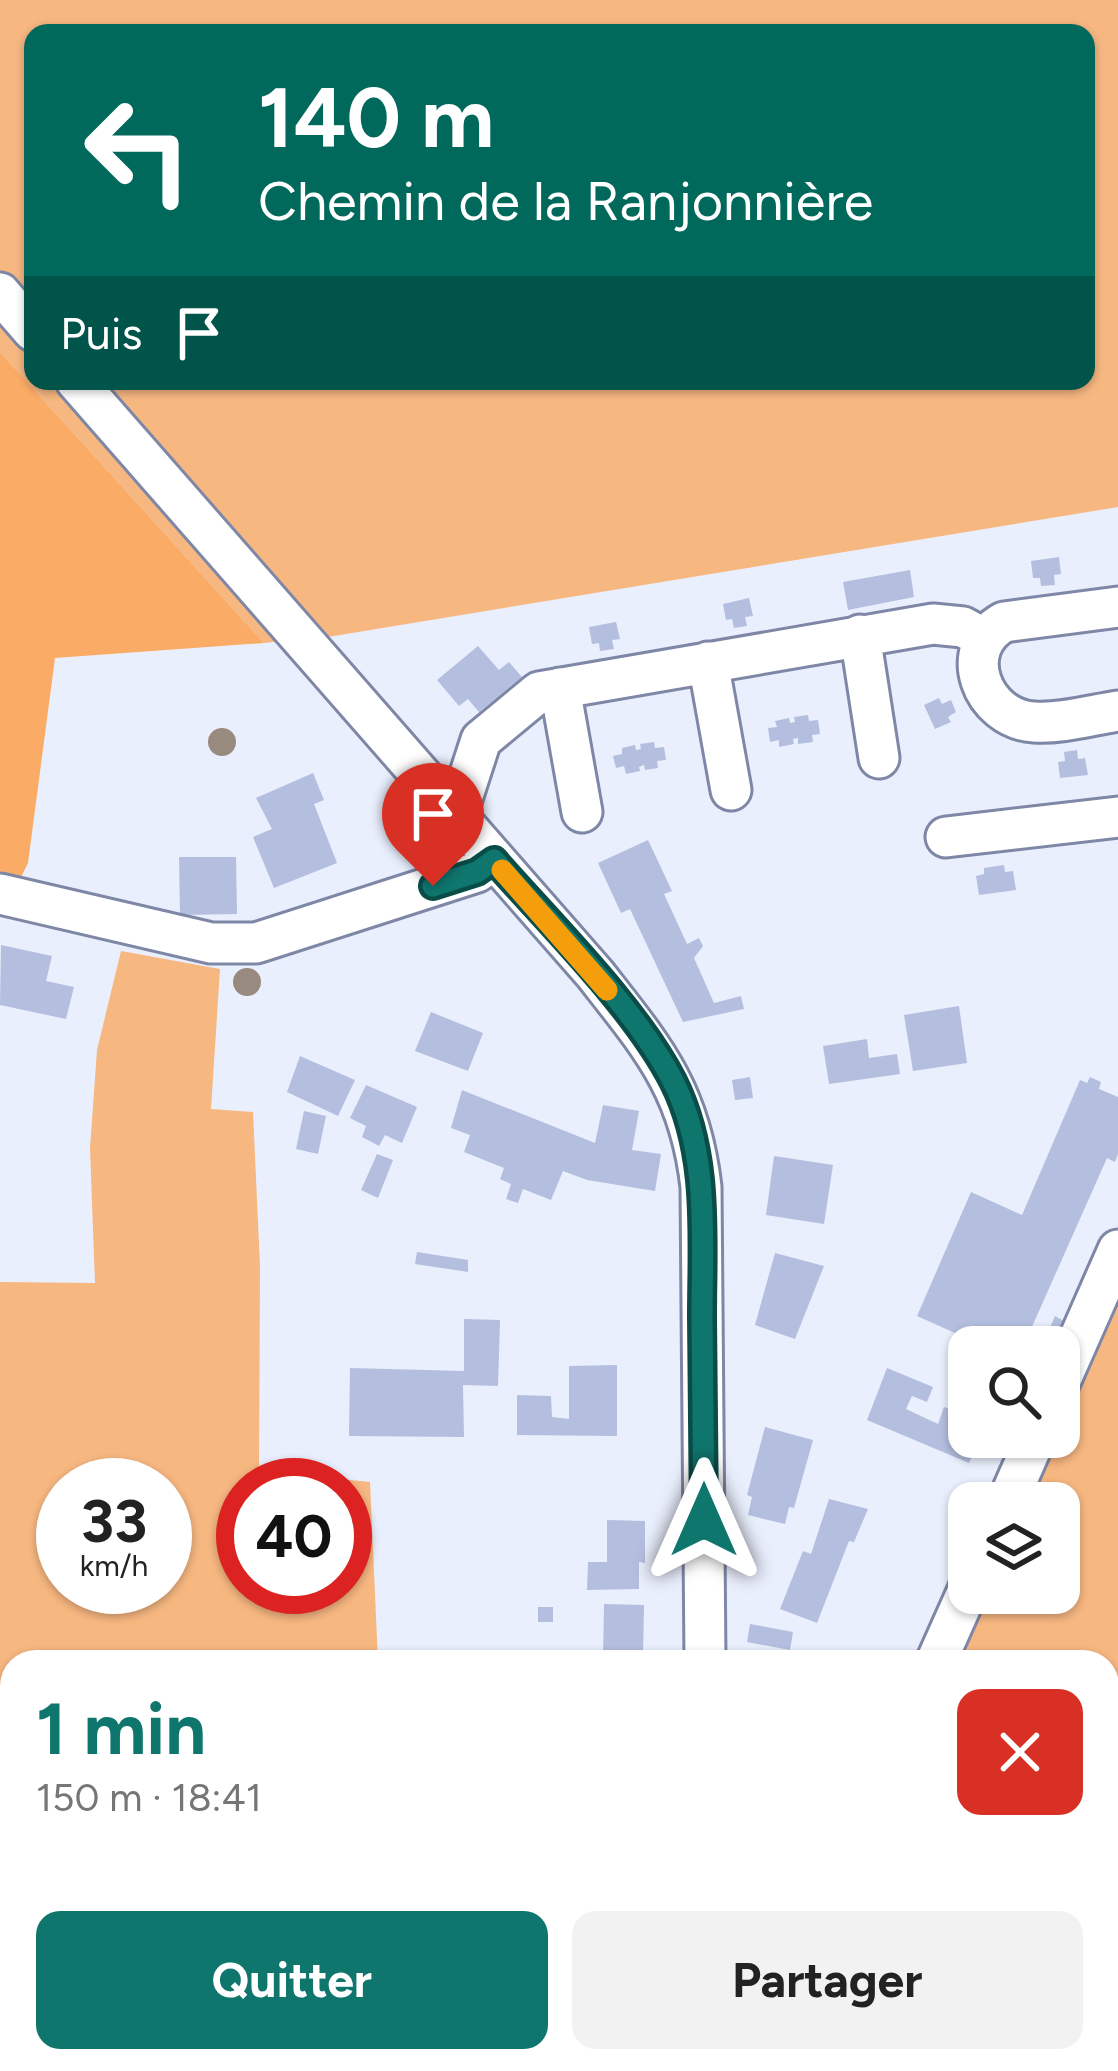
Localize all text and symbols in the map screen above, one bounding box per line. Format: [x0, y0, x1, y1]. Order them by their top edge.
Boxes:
text: 140 m [258, 67, 494, 168]
icon: left [60, 72, 216, 228]
text: Chemin de la Ranjonnière [258, 169, 873, 234]
icon: arrive [166, 300, 232, 366]
text: Puis [60, 306, 142, 360]
pin [382, 763, 484, 886]
icon: arrive [400, 781, 466, 847]
map controls [948, 1326, 1080, 1614]
button: search [948, 1326, 1080, 1458]
position arrow [641, 1457, 767, 1583]
speed limit sign: 40 [216, 1458, 372, 1614]
button: layers [948, 1482, 1080, 1614]
text: 33 [81, 1485, 147, 1557]
text: km/h [80, 1547, 148, 1584]
text: 1 min [36, 1686, 206, 1772]
button: close [957, 1689, 1083, 1815]
text: 150 m · 18:41 [36, 1774, 262, 1821]
button: Quitter [36, 1911, 548, 2049]
button: Partager [572, 1911, 1083, 2049]

